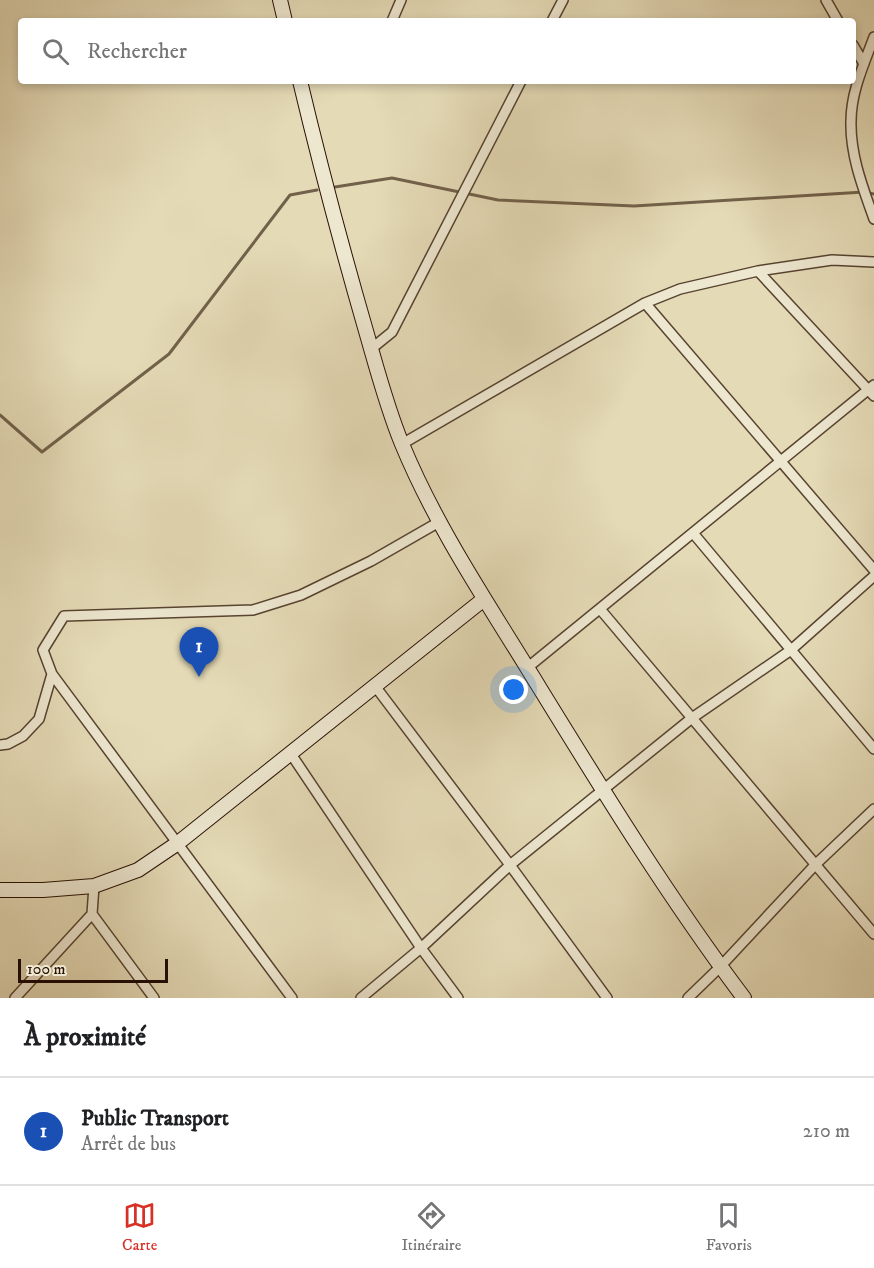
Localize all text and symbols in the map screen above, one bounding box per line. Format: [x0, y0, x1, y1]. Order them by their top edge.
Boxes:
search box [18, 18, 856, 84]
icon: search [39, 35, 72, 68]
text: Rechercher [87, 38, 187, 65]
pin: 1 [180, 628, 218, 677]
your location [499, 675, 528, 704]
scale bar [18, 956, 168, 984]
text: 100 m [27, 959, 66, 979]
text: À proximité [24, 1021, 146, 1054]
text: Public Transport [81, 1105, 229, 1132]
text: 1 [40, 1119, 47, 1144]
text: 210 m [803, 1119, 850, 1144]
text: Arrêt de bus [81, 1132, 176, 1157]
tab: Carte [122, 1199, 157, 1255]
tab: Itinéraire [401, 1199, 461, 1255]
tab: Favoris [706, 1199, 752, 1255]

